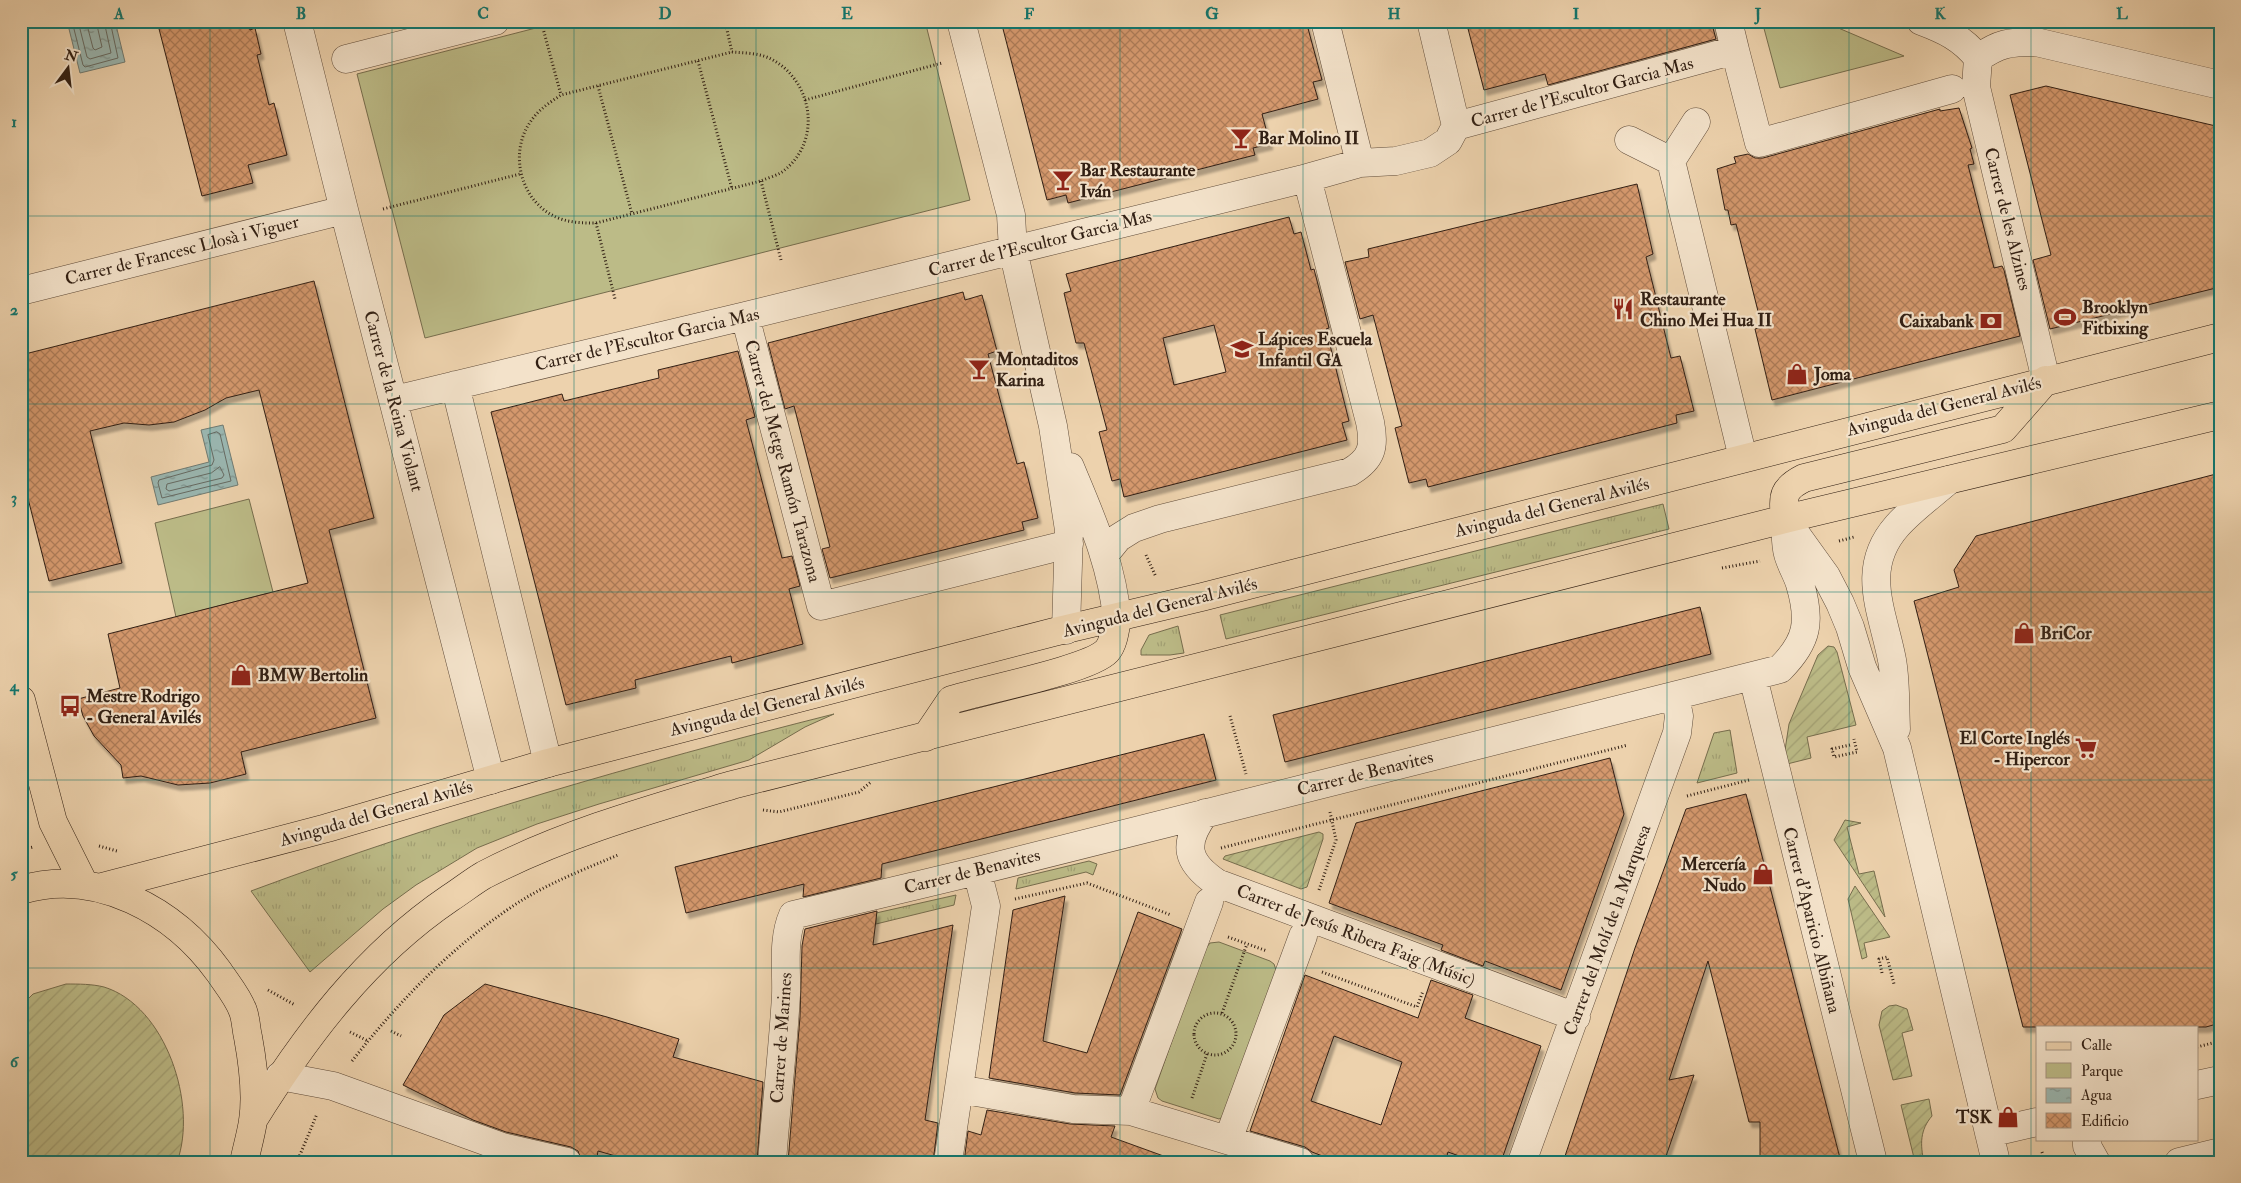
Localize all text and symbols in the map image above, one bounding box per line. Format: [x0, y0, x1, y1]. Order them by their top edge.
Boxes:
text: A [113, 4, 125, 24]
text: B [296, 4, 306, 24]
text: C [477, 4, 489, 24]
text: D [658, 4, 672, 24]
text: E [841, 4, 853, 24]
text: F [1024, 4, 1034, 24]
text: G [1205, 4, 1219, 24]
text: H [1387, 4, 1401, 24]
text: I [1573, 4, 1580, 24]
text: J [1754, 4, 1762, 25]
text: K [1934, 4, 1946, 24]
text: L [2116, 4, 2128, 24]
north arrow [42, 42, 92, 92]
text: N [62, 46, 80, 66]
street label: Carrer de l'Escultor Garcia Mas [1468, 52, 1696, 133]
text: 1 [11, 112, 17, 132]
bar icon: Bar Molino II [1228, 125, 1254, 151]
place label: Bar Molino II [1258, 127, 1359, 150]
street label: Carrer de les Alzines [1979, 145, 2036, 293]
place label: Bar Restaurante Iván [1080, 159, 1196, 203]
bar icon: Bar Restaurante Iván [1050, 167, 1076, 193]
street label: Carrer de l'Escultor Garcia Mas [926, 205, 1154, 282]
street label: Carrer de Francesc Llosà i Viguer [63, 210, 302, 291]
place label: Restaurante Chino Mei Hua II [1640, 288, 1772, 332]
restaurant icon: Restaurante Chino Mei Hua II [1610, 296, 1636, 322]
place label: Brooklyn Fitbixing [2082, 296, 2149, 340]
text: 2 [10, 300, 18, 320]
street label: Carrer de l'Escultor Garcia Mas [533, 302, 762, 377]
sports icon: Brooklyn Fitbixing [2052, 304, 2078, 330]
street label: Carrer de la Reina Violant [358, 308, 429, 494]
bank icon: Caixabank [1978, 308, 2004, 334]
place label: Caixabank [1899, 310, 1974, 333]
place label: Lápices Escuela Infantil GA [1258, 328, 1373, 372]
school or university icon: Lápices Escuela Infantil GA [1229, 336, 1255, 362]
street label: Carrer del Metge Ramón Tarazona [739, 337, 826, 585]
place label: Montaditos Karina [995, 348, 1078, 392]
bar icon: Montaditos Karina [966, 356, 992, 382]
shop icon: Joma [1784, 361, 1810, 387]
place label: Joma [1813, 363, 1852, 386]
street label: Avinguda del General Avilés [1843, 371, 2044, 442]
street label: Avinguda del General Avilés [1451, 472, 1652, 543]
text: 3 [11, 488, 17, 508]
street label: Avinguda del General Avilés [1059, 572, 1260, 643]
shop icon: BriCor [2011, 620, 2037, 646]
place label: BriCor [2040, 622, 2092, 645]
shop icon: BMW Bertolin [228, 662, 254, 688]
place label: BMW Bertolin [258, 664, 369, 687]
street label: Avinguda del General Avilés [666, 671, 867, 742]
text: 4 [9, 676, 20, 696]
place label: Mestre Rodrigo - General Avilés [85, 685, 201, 729]
bus stop icon: Mestre Rodrigo - General Avilés [57, 693, 83, 719]
place label: El Corte Inglés - Hipercor [1959, 727, 2070, 771]
supermarket icon: El Corte Inglés - Hipercor [2073, 735, 2099, 761]
street label: Carrer de Benavites [1295, 745, 1436, 802]
street label: Avinguda del General Avilés [276, 775, 475, 852]
street label: Carrer del Molí de la Marquesa [1559, 821, 1657, 1039]
street label: Carrer d'Aparicio Albiñana [1777, 825, 1846, 1016]
street label: Carrer de Benavites [902, 843, 1043, 900]
place label: Mercería Nudo [1680, 853, 1747, 897]
shop icon: Mercería Nudo [1750, 861, 1776, 887]
text: 5 [10, 864, 18, 884]
street label: Carrer de Jesús Ribera Faig (Músic) [1233, 879, 1478, 992]
street label: Carrer de Marines [765, 972, 798, 1104]
legend [2036, 1026, 2198, 1140]
text: Calle [2081, 1036, 2112, 1055]
text: 6 [10, 1052, 20, 1072]
text: Parque [2081, 1062, 2123, 1081]
text: Agua [2080, 1086, 2113, 1105]
shop icon: TSK [1995, 1104, 2021, 1130]
place label: TSK [1955, 1106, 1993, 1129]
text: Edificio [2081, 1112, 2129, 1131]

